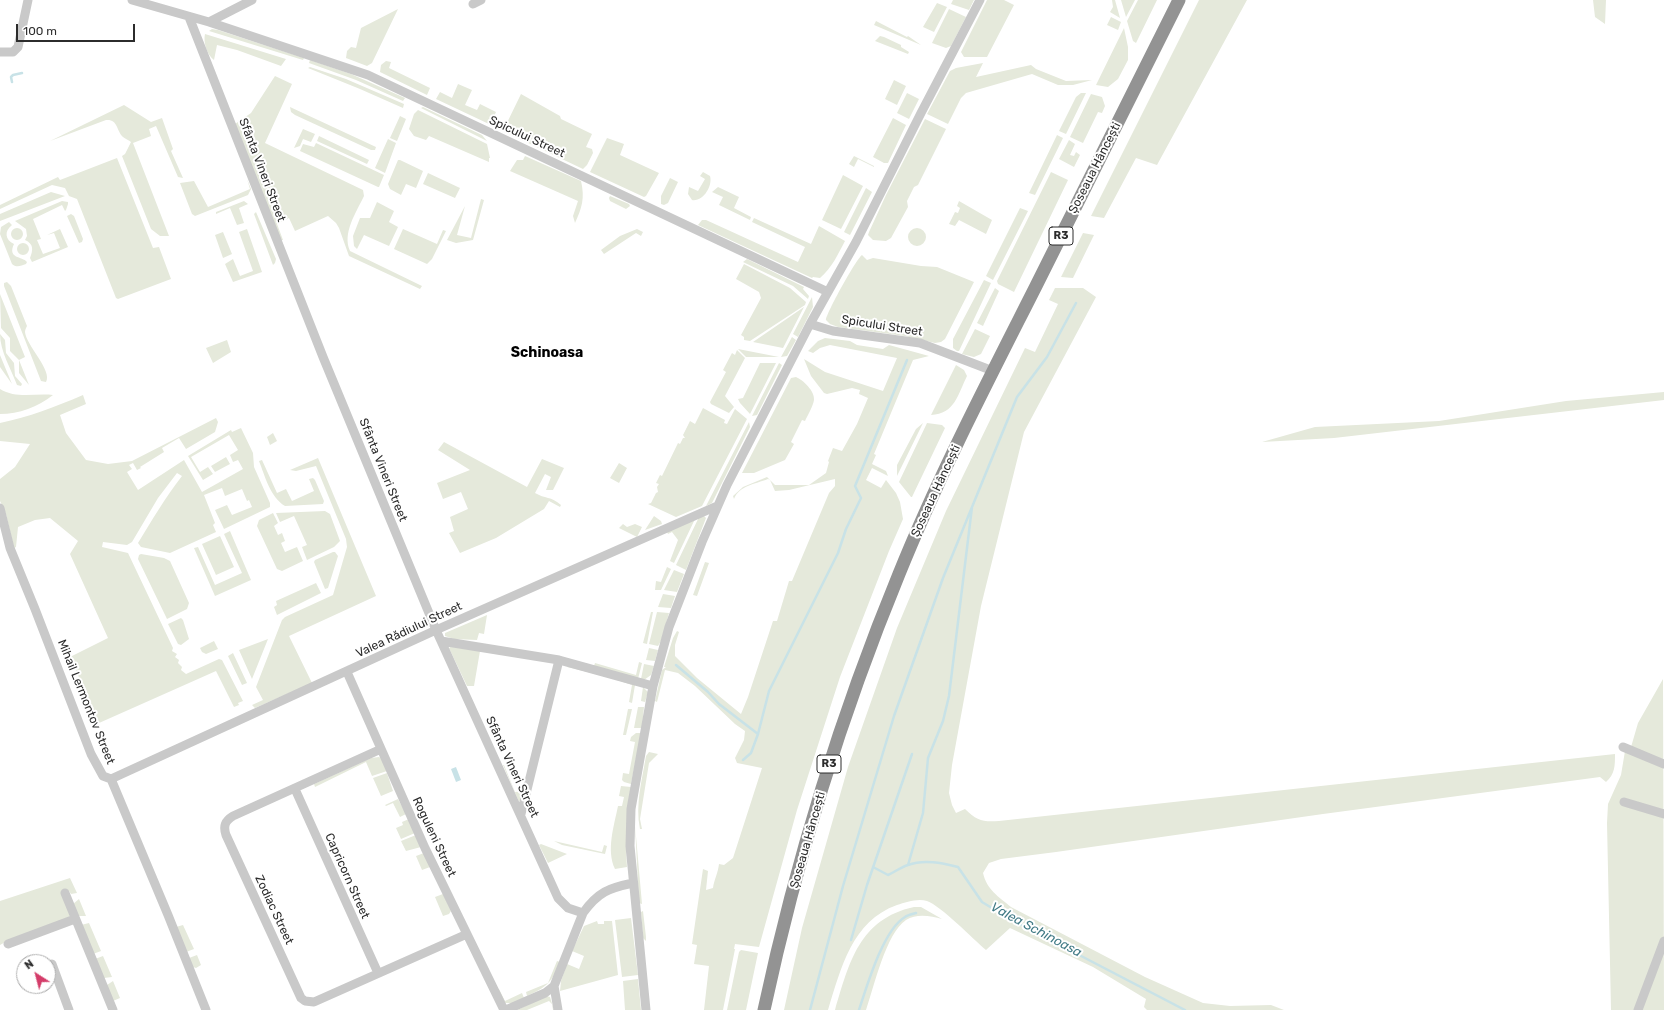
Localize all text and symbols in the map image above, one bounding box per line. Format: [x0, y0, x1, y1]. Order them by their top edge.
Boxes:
scale bar [18, 16, 137, 42]
text: 100 m [23, 24, 57, 38]
street label: Spicului Street [487, 113, 567, 161]
street label: Sfânta Vineri Street [236, 116, 288, 224]
street label: Șoseaua Hâncești [1066, 120, 1124, 216]
road number: R3 [1049, 227, 1073, 245]
street label: Spicului Street [840, 312, 924, 340]
district label: Schinoasa [511, 345, 583, 361]
street label: Sfânta Vineri Street [356, 416, 410, 524]
street label: Șoseaua Hâncești [908, 443, 964, 539]
street label: Valea Rădiului Street [354, 599, 464, 661]
street label: Mihail Lermontov Street [54, 637, 118, 767]
street label: Sfânta Vineri Street [482, 714, 542, 820]
road number: R3 [817, 755, 841, 773]
street label: Șoseaua Hâncești [787, 790, 829, 890]
street label: Roguleni Street [409, 795, 459, 879]
street label: Capricorn Street [322, 831, 372, 921]
street label: Zodiac Street [252, 873, 296, 947]
water label: Valea Schinoasa [988, 899, 1084, 961]
north arrow [16, 954, 56, 994]
text: N [22, 957, 36, 972]

